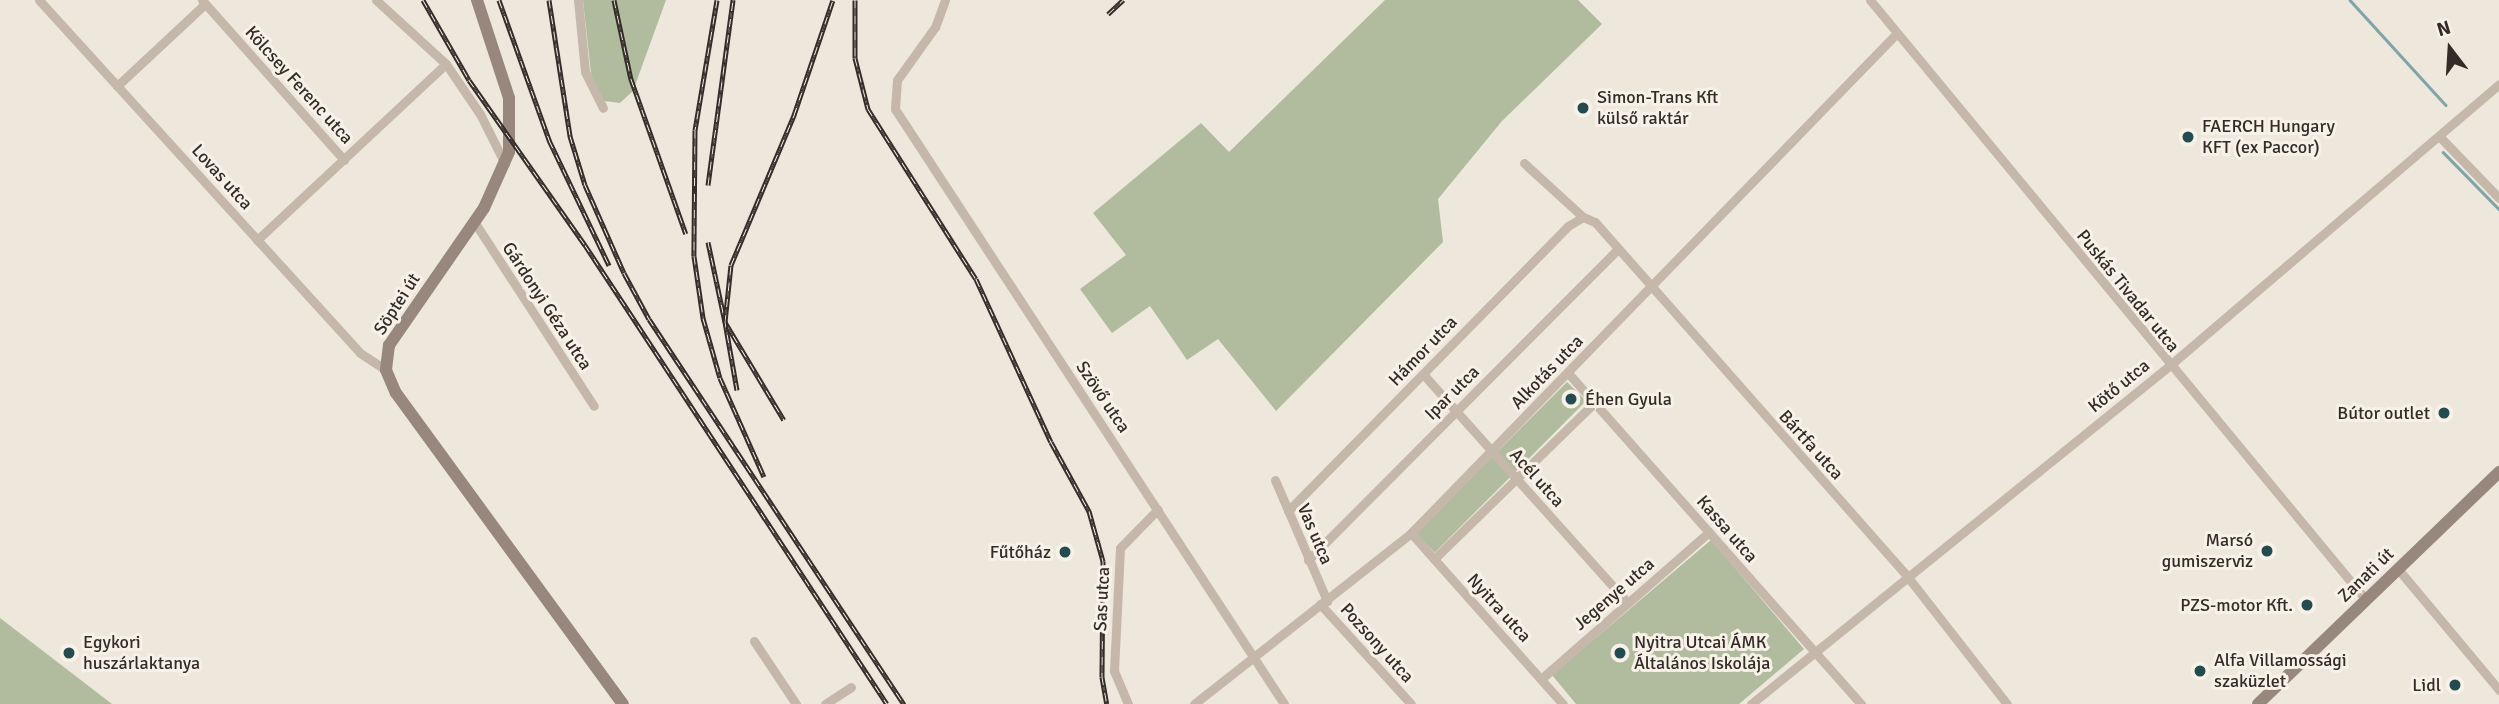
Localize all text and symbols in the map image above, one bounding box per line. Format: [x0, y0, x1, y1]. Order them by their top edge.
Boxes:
north arrow [2415, 14, 2485, 84]
text: N [2434, 16, 2454, 42]
street label: Kölcsey Ferenc utca [240, 22, 358, 148]
place label: Simon-Trans Kft külső raktár [1597, 87, 1718, 130]
marker: Simon-Trans Kft külső raktár [1575, 100, 1591, 116]
place label: FAERCH Hungary KFT (ex Paccor) [2202, 116, 2335, 158]
marker: FAERCH Hungary KFT (ex Paccor) [2180, 129, 2196, 145]
street label: Lovas utca [187, 140, 257, 214]
street label: Puskás Tivadar utca [2072, 225, 2184, 357]
street label: Gárdonyi Géza utca [498, 238, 596, 374]
street label: Söptei út [369, 269, 425, 339]
street label: Hámor utca [1384, 311, 1462, 391]
street label: Alkotás utca [1506, 330, 1588, 414]
street label: Kötő utca [2084, 355, 2154, 417]
street label: Szövő utca [1071, 357, 1135, 437]
street label: Ipar utca [1420, 361, 1484, 425]
place label: Éhen Gyula [1585, 388, 1672, 410]
marker: Éhen Gyula [1563, 391, 1579, 407]
place label: Bútor outlet [2337, 402, 2430, 424]
marker: Bútor outlet [2436, 405, 2452, 421]
street label: Bártfa utca [1774, 406, 1848, 484]
street label: Acél utca [1505, 444, 1569, 512]
street label: Kassa utca [1692, 491, 1762, 567]
street label: Vas utca [1293, 500, 1337, 568]
place label: Marsó gumiszerviz [2162, 530, 2253, 572]
place label: Fűtőház [990, 541, 1051, 563]
marker: Marsó gumiszerviz [2259, 543, 2275, 559]
street label: Zanati út [2334, 543, 2398, 607]
marker: Fűtőház [1057, 544, 1073, 560]
street label: Jegenye utca [1569, 553, 1659, 635]
street label: Sas utca [1090, 566, 1114, 632]
street label: Nyitra utca [1463, 569, 1535, 647]
place label: PZS-motor Kft. [2180, 594, 2293, 616]
marker: PZS-motor Kft. [2299, 597, 2315, 613]
street label: Pozsony utca [1336, 599, 1418, 687]
place label: Egykori huszárlaktanya [83, 632, 200, 674]
place label: Nyitra Utcai ÁMK Általános Iskolája [1634, 632, 1770, 674]
marker: Egykori huszárlaktanya [61, 645, 77, 661]
marker: Nyitra Utcai ÁMK Általános Iskolája [1612, 645, 1628, 661]
place label: Alfa Villamossági szaküzlet [2214, 650, 2347, 692]
marker: Alfa Villamossági szaküzlet [2192, 663, 2208, 679]
place label: Lidl [2412, 674, 2441, 696]
marker: Lidl [2447, 677, 2463, 693]

